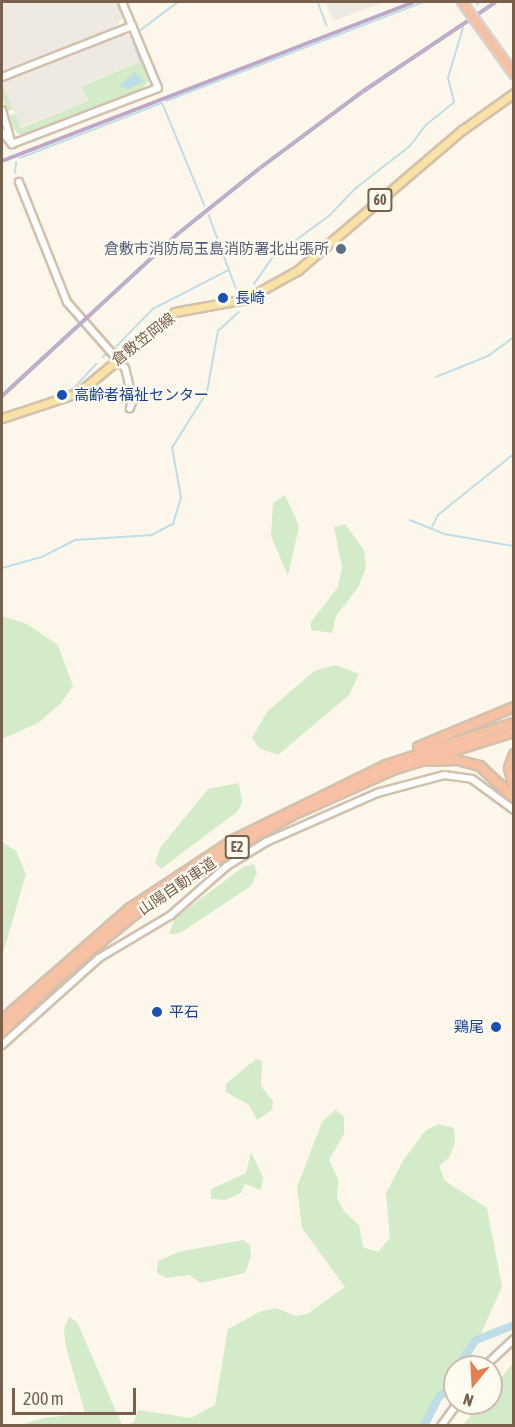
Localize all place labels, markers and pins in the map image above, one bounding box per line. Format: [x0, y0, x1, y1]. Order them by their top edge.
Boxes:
place label: 倉敷市消防局玉島消防署北出張所 [104, 240, 329, 258]
marker: 倉敷市消防局玉島消防署北出張所 [334, 242, 348, 256]
place label: 長崎 [235, 289, 265, 307]
marker: 長崎 [216, 291, 230, 305]
place label: 高齢者福祉センター [74, 386, 209, 404]
marker: 高齢者福祉センター [55, 388, 69, 402]
place label: 平石 [169, 1003, 199, 1021]
marker: 平石 [150, 1005, 164, 1019]
place label: 鶏尾 [454, 1018, 484, 1036]
marker: 鶏尾 [489, 1020, 503, 1034]

